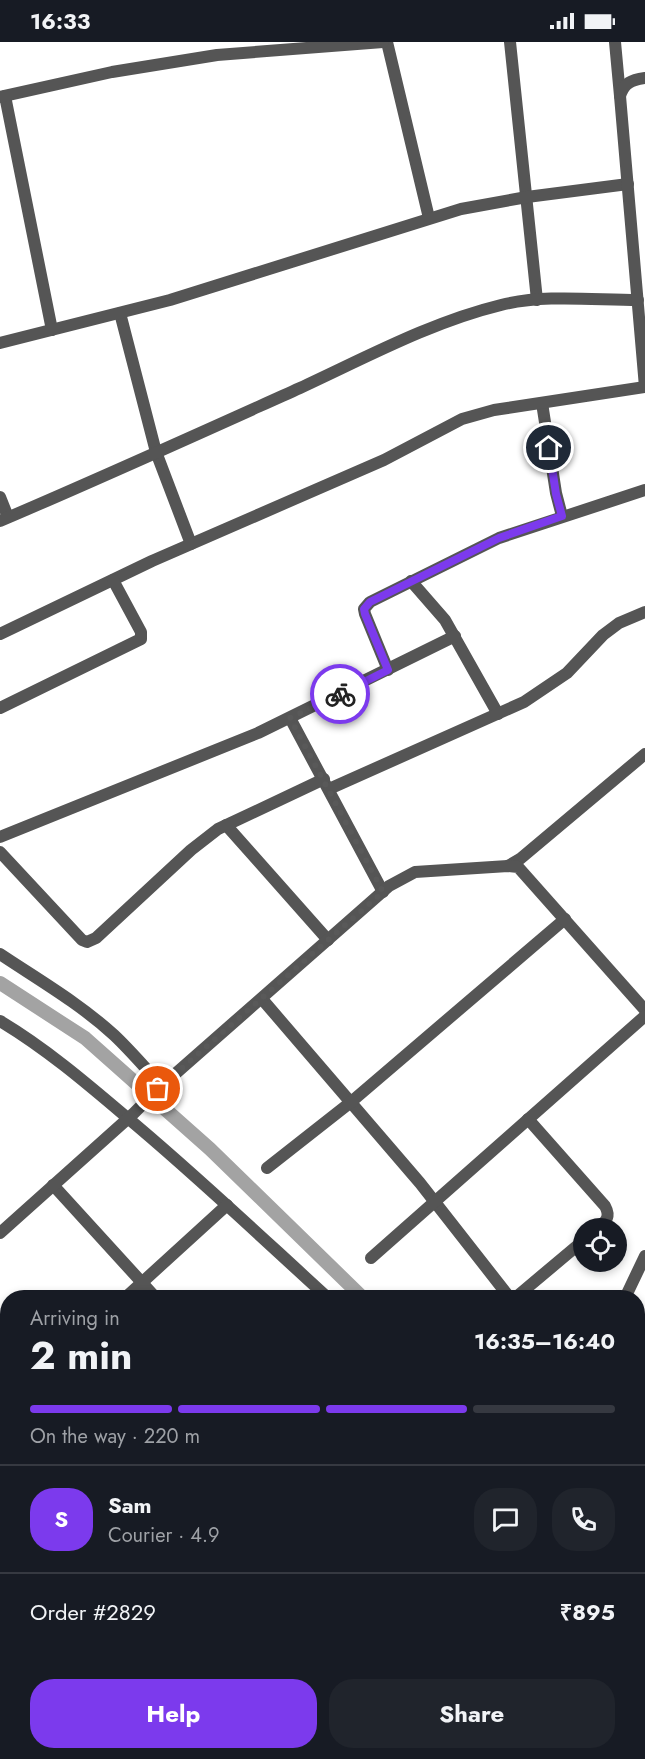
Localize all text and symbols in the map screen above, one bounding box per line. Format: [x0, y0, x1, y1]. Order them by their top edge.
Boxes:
text: 16:33 [30, 5, 90, 37]
pin [523, 422, 574, 473]
icon: home [532, 431, 565, 464]
courier [310, 664, 370, 724]
icon: bike [324, 678, 357, 711]
pin [132, 1063, 183, 1114]
icon: bag [141, 1072, 174, 1105]
map controls [573, 1218, 627, 1272]
button: locate [573, 1218, 627, 1272]
text: Arriving in [30, 1304, 120, 1333]
text: 16:35–16:40 [474, 1325, 615, 1357]
text: 2 min [30, 1327, 132, 1384]
text: On the way · 220 m [30, 1422, 200, 1451]
button: chat [474, 1488, 537, 1551]
button: phone [552, 1488, 615, 1551]
text: Sam [108, 1489, 152, 1521]
text: S [55, 1503, 68, 1535]
text: Courier · 4.9 [108, 1521, 220, 1550]
text: Order #2829 [30, 1596, 156, 1628]
text: ₹895 [560, 1596, 615, 1628]
button: Help [30, 1679, 317, 1748]
button: Share [329, 1679, 615, 1748]

